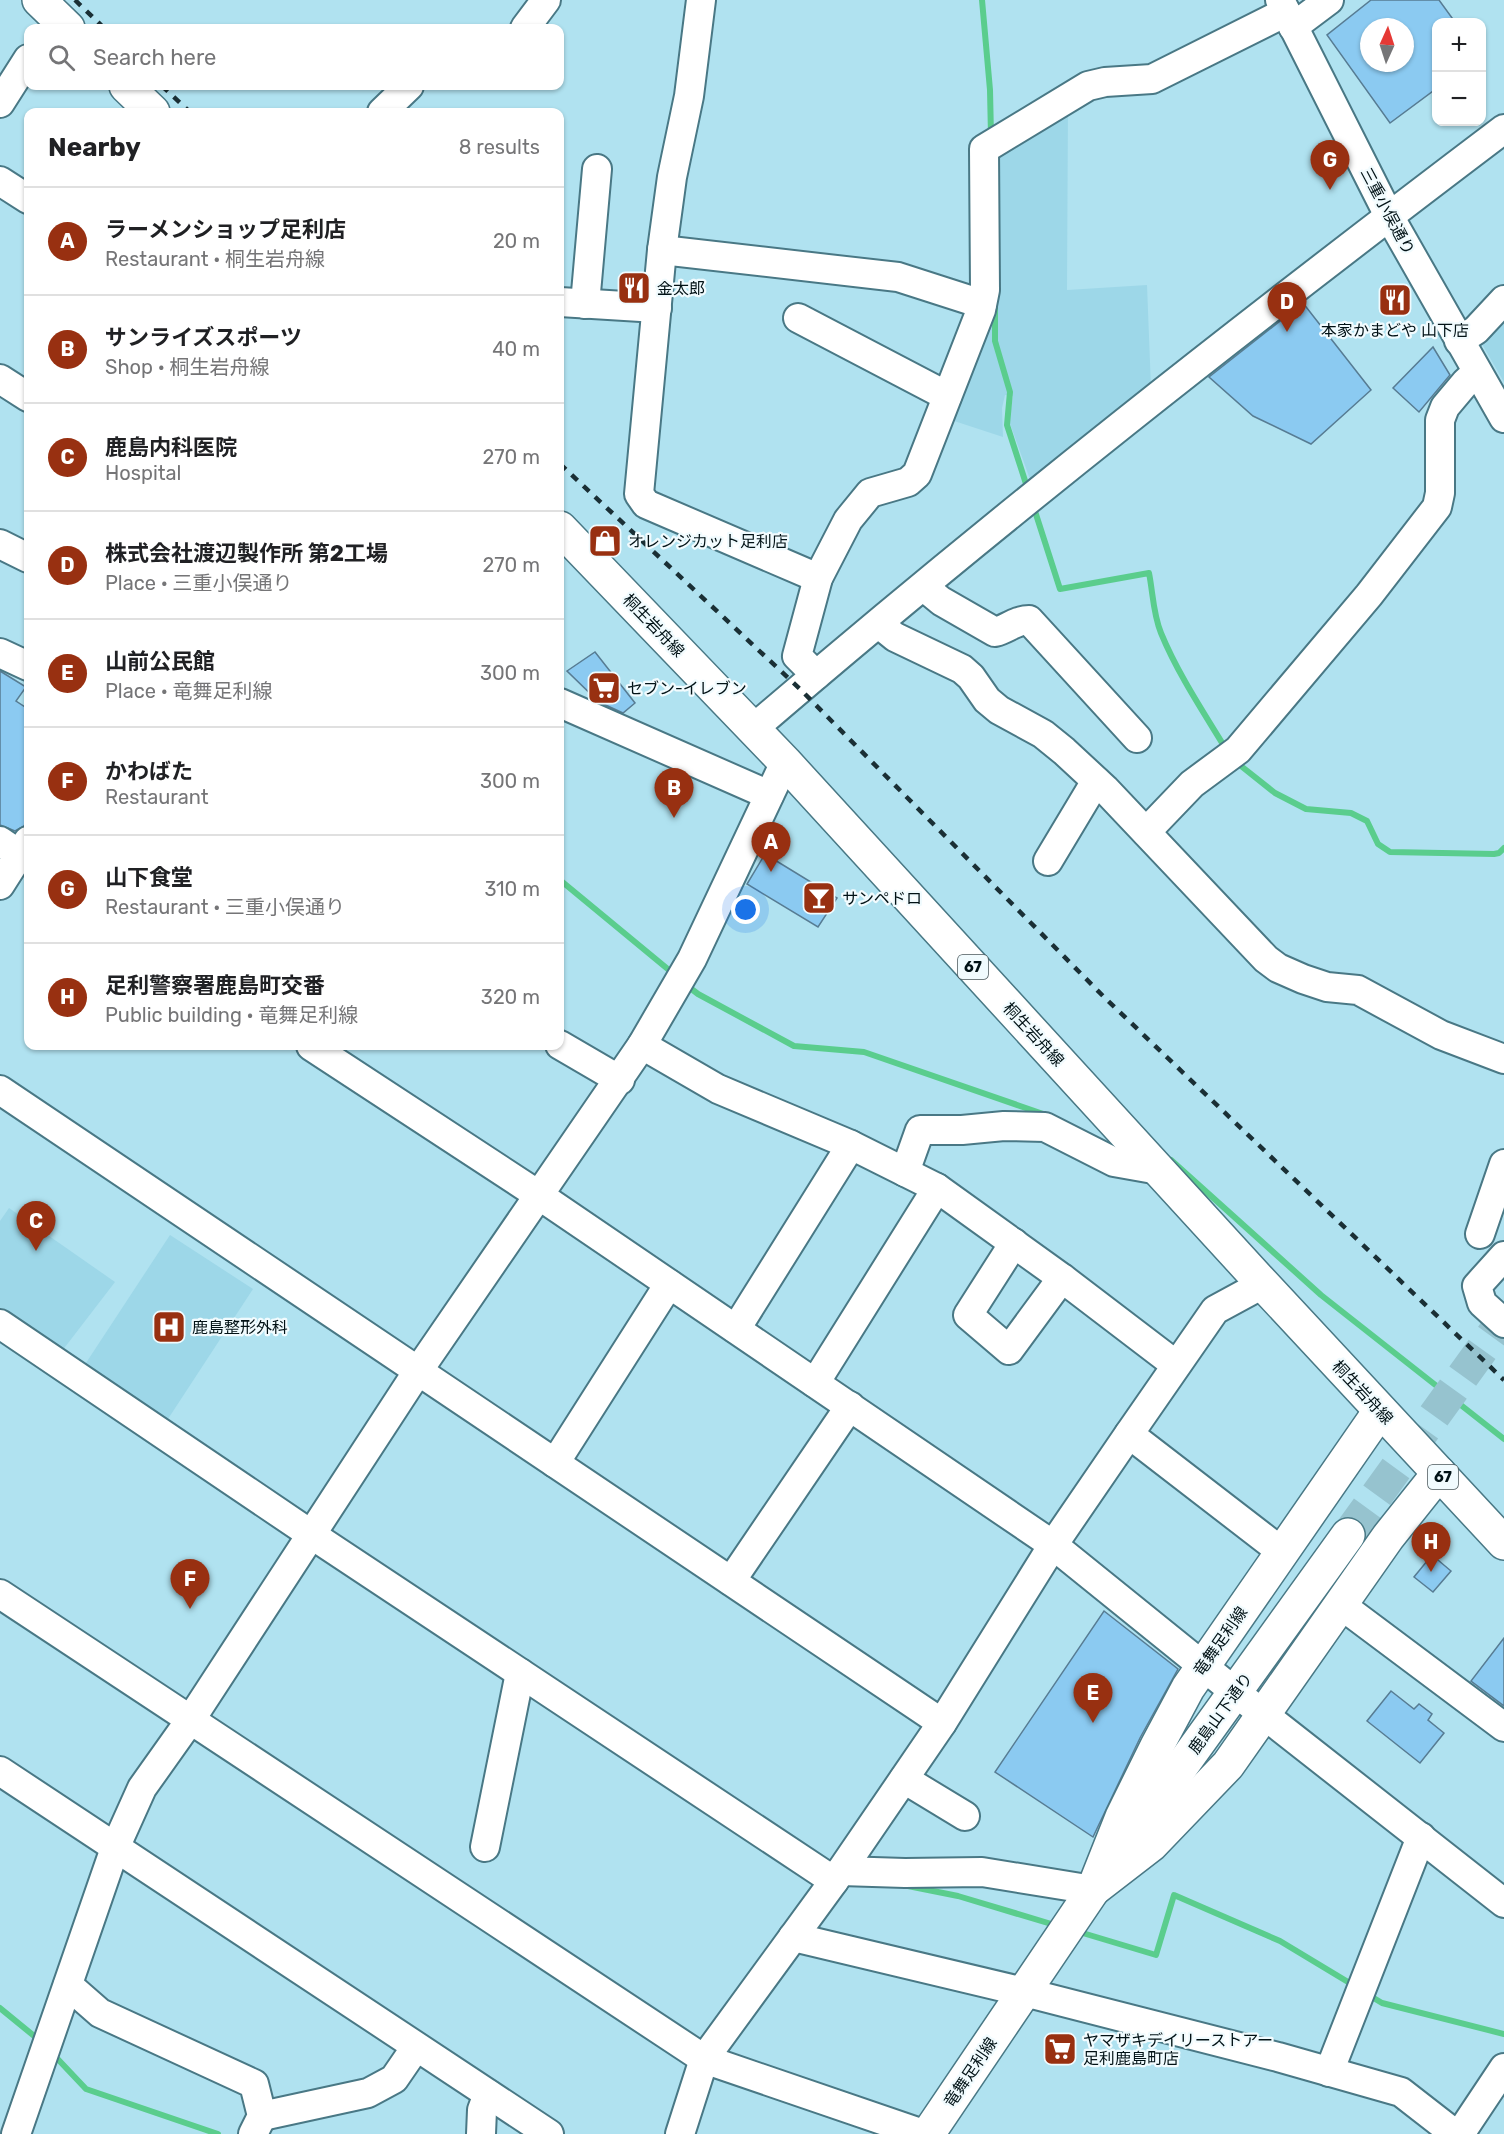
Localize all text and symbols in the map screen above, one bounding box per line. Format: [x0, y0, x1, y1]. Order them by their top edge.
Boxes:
north arrow [1360, 18, 1414, 72]
map controls [1432, 18, 1486, 126]
button: + [1432, 18, 1486, 72]
search box [24, 24, 564, 90]
icon: search [45, 41, 78, 74]
text: Search here [93, 44, 216, 71]
button: − [1432, 72, 1486, 126]
text: Nearby [48, 132, 141, 163]
text: 8 results [459, 135, 540, 159]
pin: G [1310, 140, 1350, 190]
street label: 三重小俣通り [1357, 164, 1418, 258]
text: ラーメンショップ足利店 [105, 216, 346, 243]
text: A [60, 229, 75, 253]
text: 20 m [493, 229, 540, 253]
text: Restaurant · 桐生岩舟線 [105, 247, 325, 271]
restaurant icon: 金太郎 [616, 270, 652, 306]
place label: 金太郎 [657, 279, 705, 298]
pin: D [1268, 282, 1306, 332]
restaurant icon: 本家かまどや 山下店 [1377, 282, 1413, 318]
place label: 本家かまどや 山下店 [1321, 321, 1469, 340]
text: サンライズスポーツ [105, 324, 302, 351]
text: B [60, 337, 75, 361]
text: 40 m [492, 337, 540, 361]
text: Shop · 桐生岩舟線 [105, 355, 269, 379]
text: 鹿島内科医院 [105, 434, 237, 461]
text: C [60, 445, 75, 469]
text: 270 m [483, 445, 540, 469]
text: Hospital [105, 461, 181, 485]
shop icon: オレンジカット足利店 [587, 523, 623, 559]
place label: オレンジカット足利店 [628, 532, 788, 551]
text: 株式会社渡辺製作所 第2工場 [105, 540, 388, 567]
text: D [60, 553, 75, 577]
text: 270 m [483, 553, 540, 577]
text: Place · 三重小俣通り [105, 571, 292, 595]
street label: 桐生岩舟線 [619, 590, 688, 661]
text: 山前公民館 [105, 648, 215, 675]
text: E [61, 661, 74, 685]
text: 300 m [480, 661, 540, 685]
supermarket icon: セブン-イレブン [586, 670, 622, 706]
text: Place · 竜舞足利線 [105, 679, 272, 703]
place label: セブン-イレブン [627, 679, 747, 698]
text: かわばた [105, 758, 193, 785]
pin: B [654, 768, 694, 818]
text: F [61, 769, 74, 793]
text: 300 m [480, 769, 540, 793]
text: Restaurant [105, 785, 209, 809]
pin: A [752, 822, 790, 872]
text: 山下食堂 [105, 864, 193, 891]
text: G [60, 877, 75, 901]
text: 310 m [484, 877, 540, 901]
bar icon: サンペドロ [801, 880, 837, 916]
place label: サンペドロ [842, 889, 922, 908]
text: Restaurant · 三重小俣通り [105, 895, 345, 919]
your location [731, 895, 760, 924]
road number: 67 [958, 955, 988, 979]
text: 足利警察署鹿島町交番 [105, 972, 325, 999]
text: H [60, 985, 75, 1009]
text: 320 m [481, 985, 540, 1009]
street label: 桐生岩舟線 [999, 999, 1068, 1070]
text: Public building · 竜舞足利線 [105, 1003, 358, 1027]
pin: C [16, 1202, 56, 1251]
hospital icon: 鹿島整形外科 [151, 1309, 187, 1345]
place label: 鹿島整形外科 [192, 1318, 288, 1337]
street label: 桐生岩舟線 [1328, 1357, 1397, 1428]
road number: 67 [1428, 1465, 1458, 1489]
pin: H [1412, 1522, 1450, 1572]
pin: F [170, 1560, 210, 1609]
street label: 竜舞足利線 [1190, 1603, 1251, 1680]
street label: 鹿島山下通り [1185, 1669, 1256, 1758]
pin: E [1074, 1674, 1112, 1723]
supermarket icon: ヤマザキデイリーストアー 足利鹿島町店 [1042, 2031, 1078, 2067]
place label: ヤマザキデイリーストアー 足利鹿島町店 [1083, 2031, 1273, 2068]
street label: 竜舞足利線 [940, 2034, 1001, 2111]

